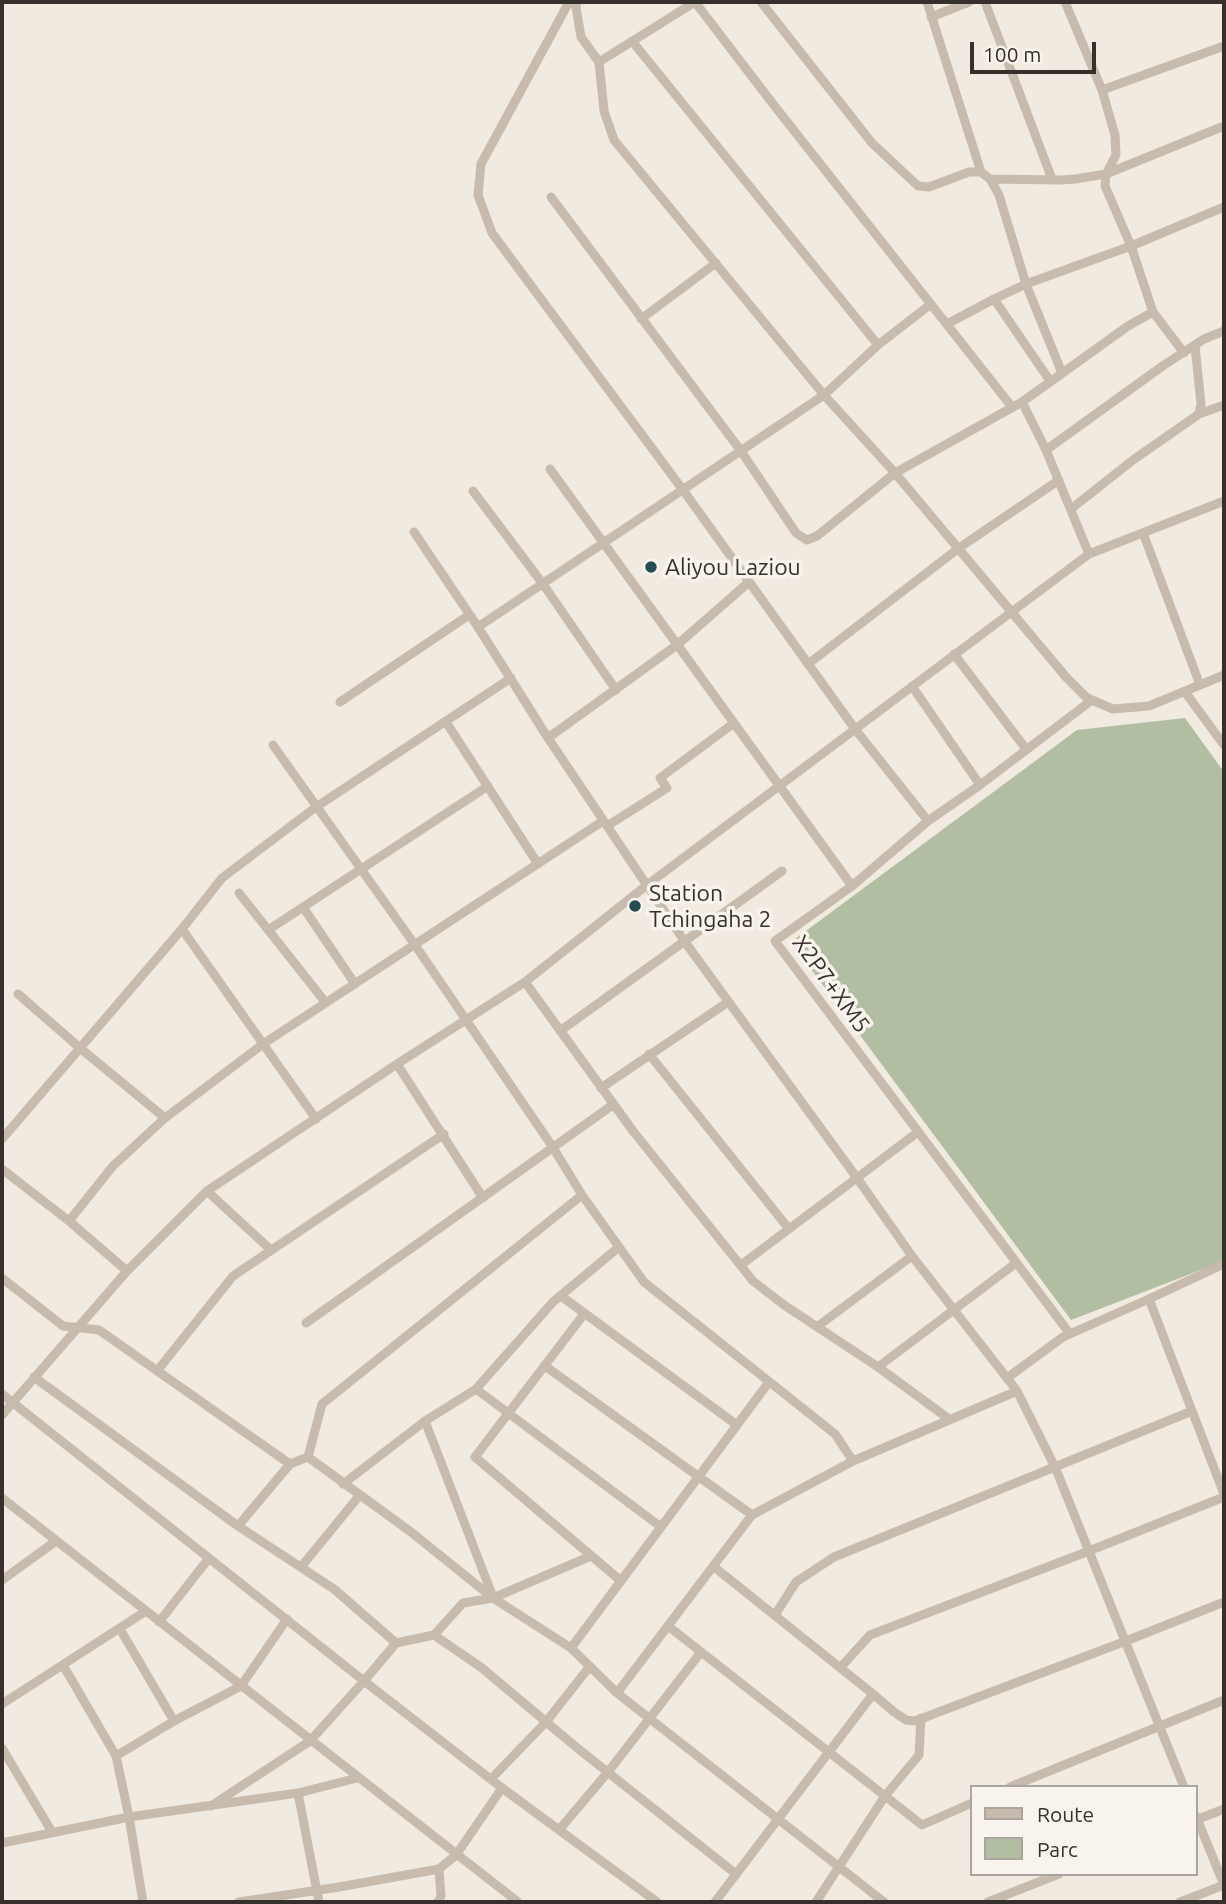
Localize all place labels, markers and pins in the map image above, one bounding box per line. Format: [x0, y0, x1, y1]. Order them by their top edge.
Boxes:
place label: Aliyou Laziou [665, 553, 801, 581]
marker: Aliyou Laziou [643, 559, 659, 575]
place label: Station Tchingaha 2 [649, 879, 771, 933]
marker: Station Tchingaha 2 [627, 898, 643, 914]

